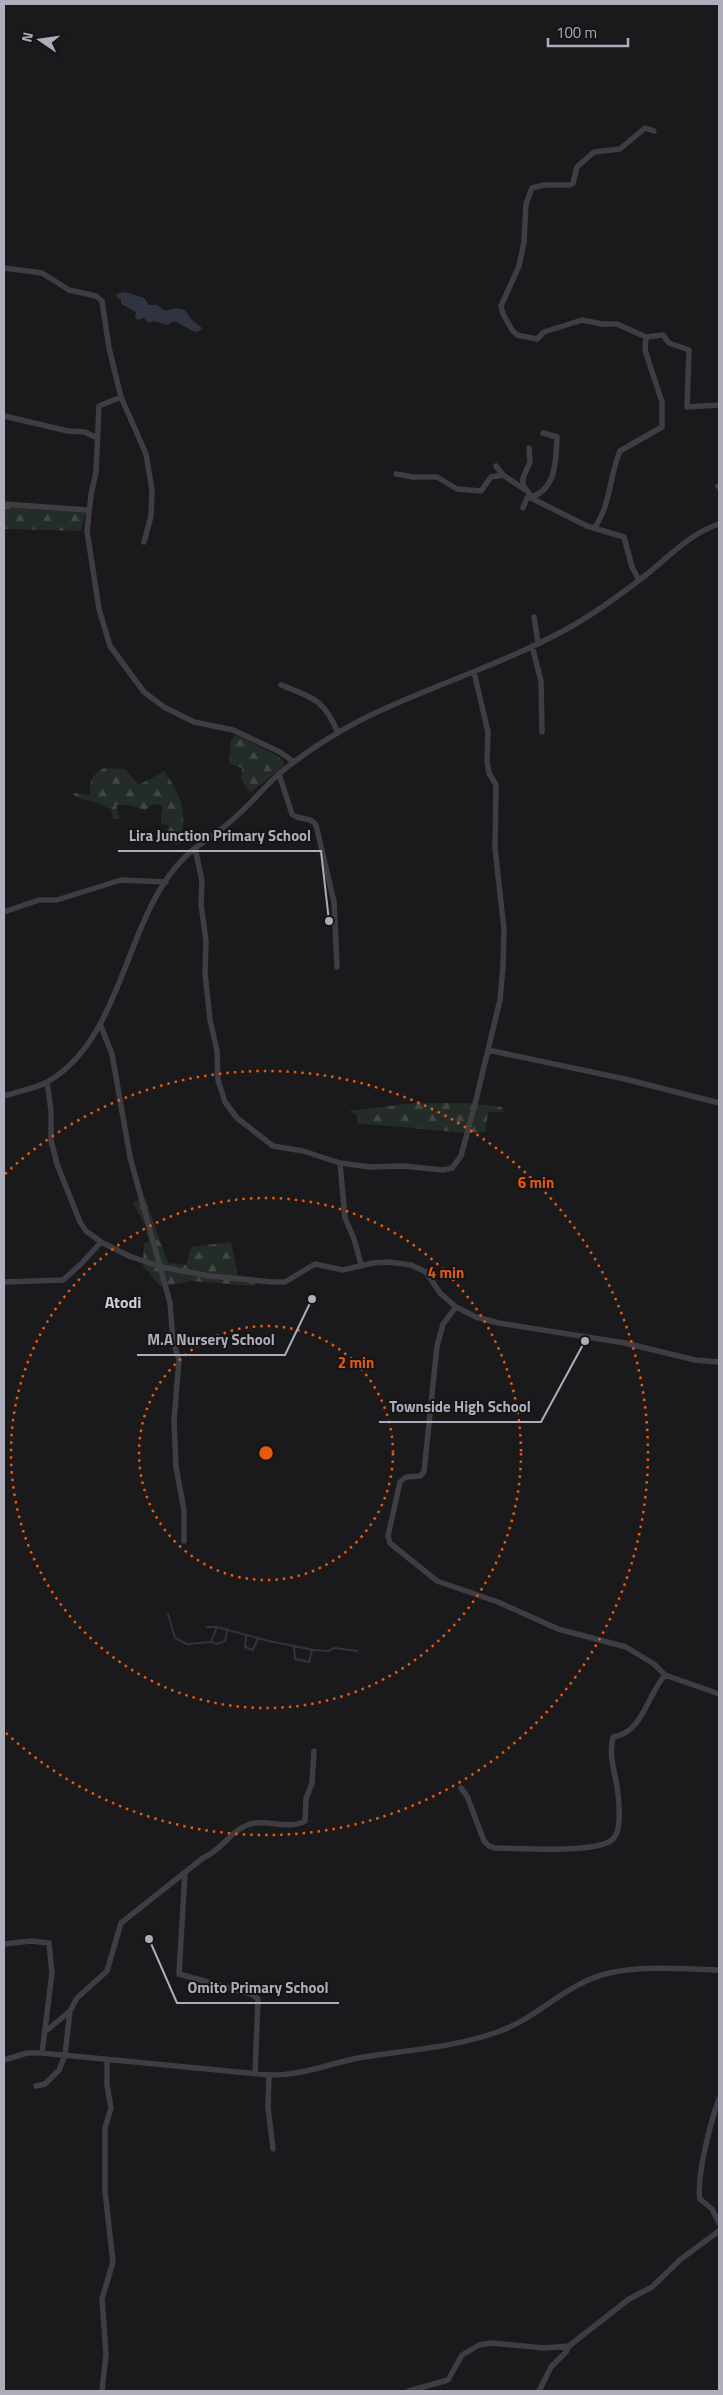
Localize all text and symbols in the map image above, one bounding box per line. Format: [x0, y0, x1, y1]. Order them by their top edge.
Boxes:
north arrow [15, 15, 65, 65]
scale bar [548, 15, 628, 47]
text: 100 m [556, 21, 597, 44]
text: N [16, 30, 38, 44]
callout: Lira Junction Primary School [118, 821, 321, 851]
text: Lira Junction Primary School [129, 824, 311, 847]
text: 6 min [518, 1171, 554, 1194]
text: 4 min [428, 1261, 464, 1284]
district label: Atodi [105, 1290, 141, 1314]
callout: M.A Nursery School [137, 1325, 285, 1355]
text: M.A Nursery School [147, 1328, 275, 1351]
text: 2 min [338, 1351, 374, 1374]
callout: Townside High School [379, 1392, 541, 1422]
text: Townside High School [389, 1395, 531, 1418]
centre of rings [257, 1444, 275, 1462]
callout: Omito Primary School [177, 1973, 339, 2003]
text: Omito Primary School [187, 1976, 329, 1999]

